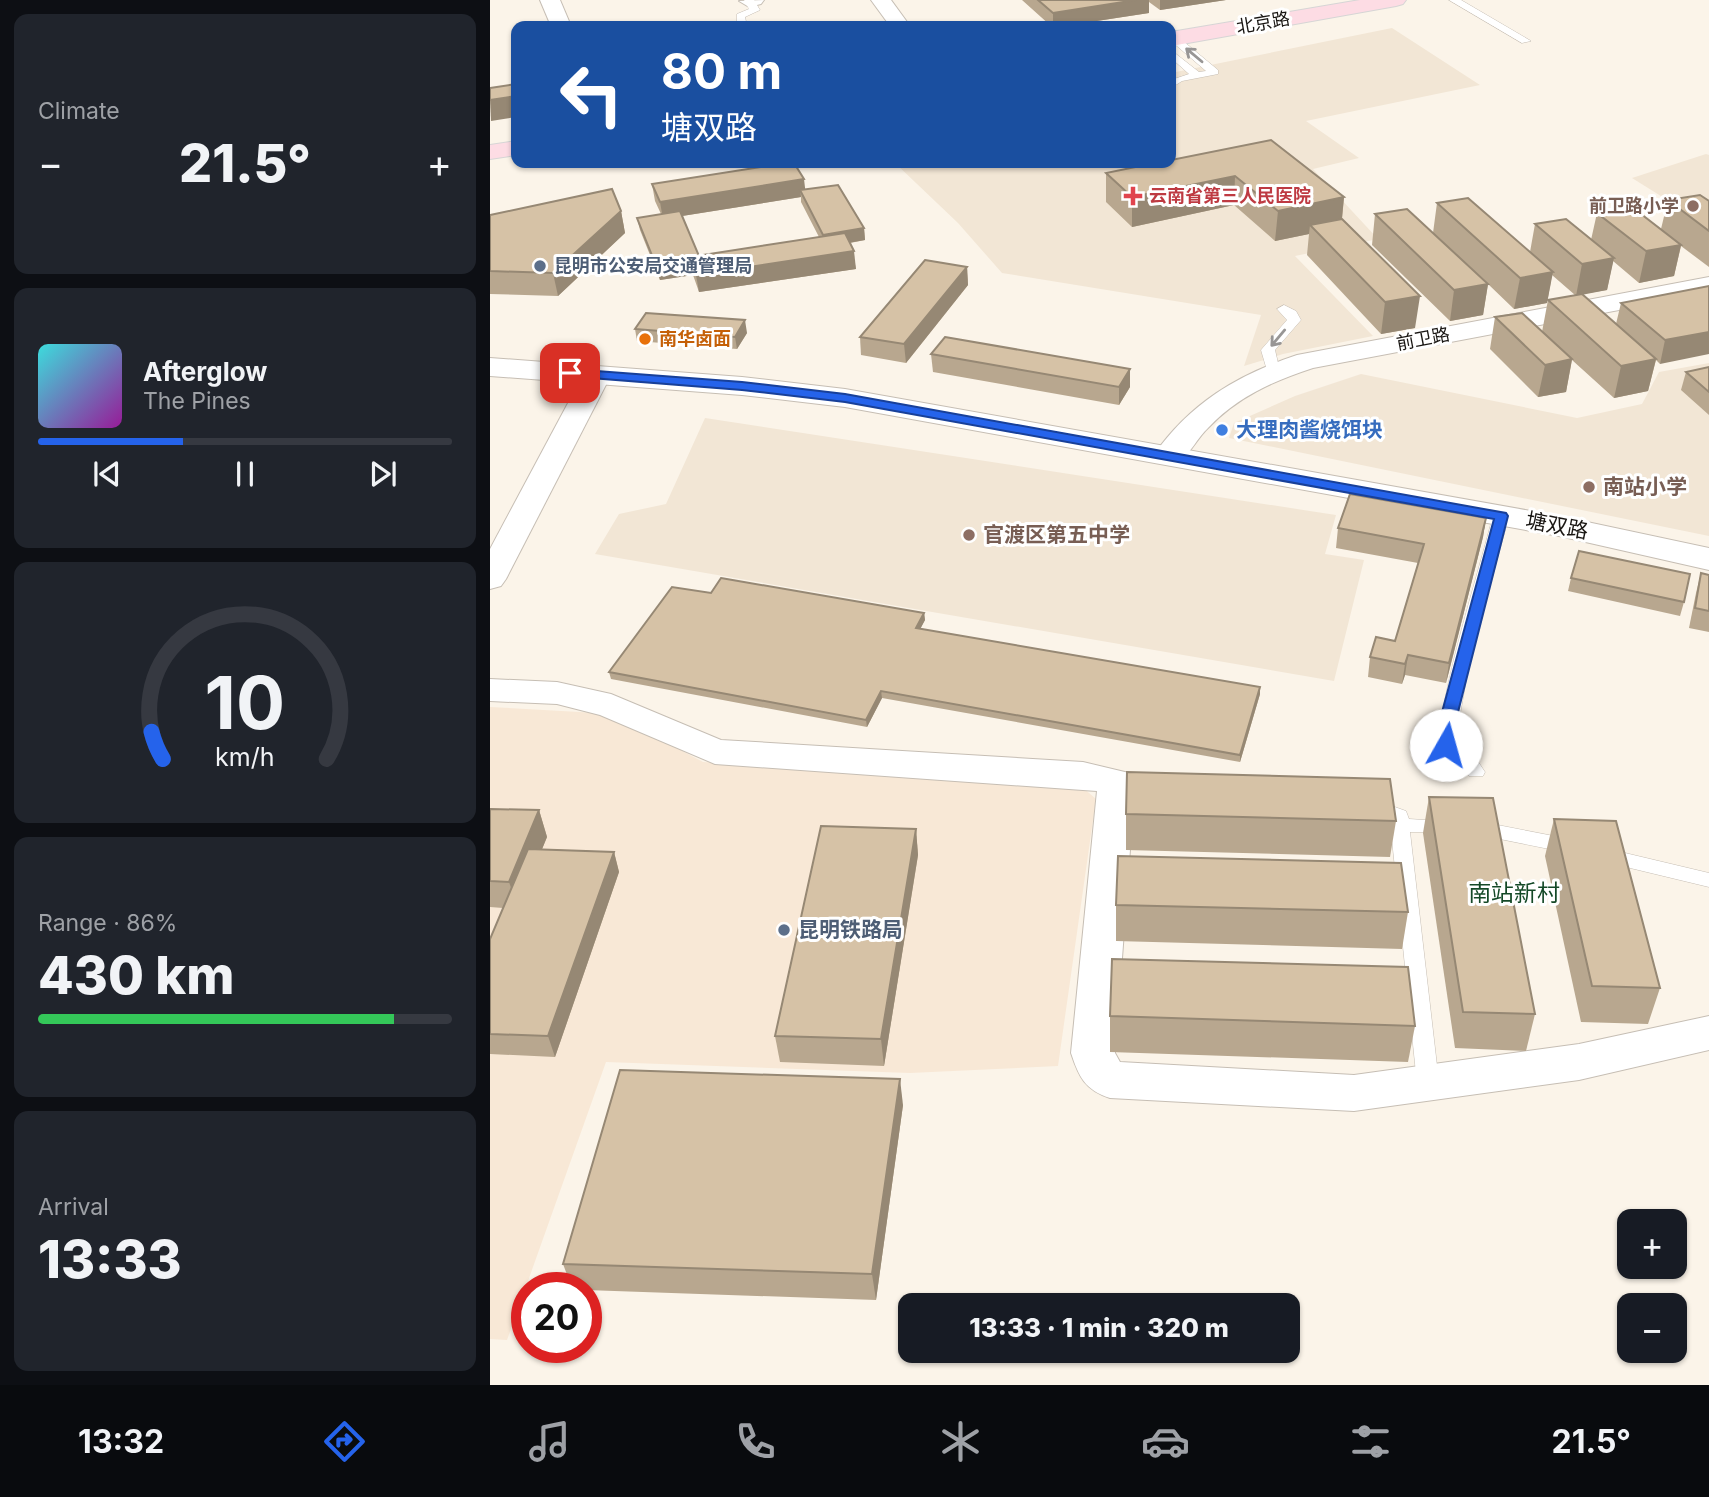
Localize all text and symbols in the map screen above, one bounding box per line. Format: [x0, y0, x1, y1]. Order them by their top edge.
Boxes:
street label: 北京路 [1235, 7, 1291, 38]
text: 80 m [661, 42, 782, 101]
one-way arrow [1185, 47, 1203, 63]
icon: left [546, 49, 637, 140]
text: Climate [38, 97, 120, 125]
text: 塘双路 [661, 108, 757, 147]
text: 21.5° [179, 132, 311, 195]
text: − [38, 140, 63, 186]
text: + [427, 140, 452, 186]
place label: 云南省第三人民医院 [1149, 185, 1311, 206]
marker: 云南省第三人民医院 [1123, 186, 1143, 206]
place label: 前卫路小学 [1589, 195, 1679, 216]
marker: 前卫路小学 [1685, 198, 1701, 214]
place label: 昆明市公安局交通管理局 [554, 255, 752, 276]
marker: 昆明市公安局交通管理局 [532, 258, 548, 274]
street label: 前卫路 [1394, 323, 1451, 354]
place label: 南华卤面 [659, 328, 731, 349]
one-way arrow [1270, 329, 1286, 347]
marker: 南华卤面 [637, 331, 653, 347]
pin [540, 343, 600, 403]
icon: arrive [551, 354, 589, 392]
text: Afterglow [143, 356, 267, 387]
text: The Pines [143, 387, 251, 415]
place label: 大理肉酱烧饵块 [1236, 417, 1383, 442]
marker: 大理肉酱烧饵块 [1214, 422, 1230, 438]
icon: previous [88, 455, 126, 493]
icon: pause [226, 455, 264, 493]
icon: next [364, 455, 402, 493]
place label: 南站小学 [1603, 474, 1687, 499]
marker: 南站小学 [1581, 479, 1597, 495]
street label: 塘双路 [1524, 507, 1590, 544]
place label: 官渡区第五中学 [983, 522, 1130, 547]
marker: 官渡区第五中学 [961, 527, 977, 543]
text: 10 [205, 658, 285, 747]
position arrow [1409, 708, 1483, 782]
text: km/h [215, 741, 275, 771]
district label: 南站新村 [1468, 879, 1560, 907]
text: Range · 86% [38, 909, 177, 937]
place label: 昆明铁路局 [798, 917, 903, 942]
marker: 昆明铁路局 [776, 922, 792, 938]
text: 430 km [38, 944, 234, 1007]
text: Arrival [38, 1193, 109, 1221]
map controls [1617, 1209, 1687, 1363]
button: + [1617, 1209, 1687, 1279]
text: 13:33 [38, 1228, 182, 1291]
speed limit sign: 20 [511, 1272, 602, 1363]
button: − [1617, 1293, 1687, 1363]
text: 13:33 · 1 min · 320 m [969, 1312, 1229, 1343]
icon: directions [320, 1417, 369, 1466]
icon: music [525, 1417, 574, 1466]
icon: phone [731, 1417, 780, 1466]
icon: climate [936, 1417, 985, 1466]
icon: car [1141, 1417, 1190, 1466]
icon: filters [1346, 1417, 1395, 1466]
text: 13:32 [78, 1422, 164, 1461]
text: 21.5° [1551, 1422, 1631, 1461]

